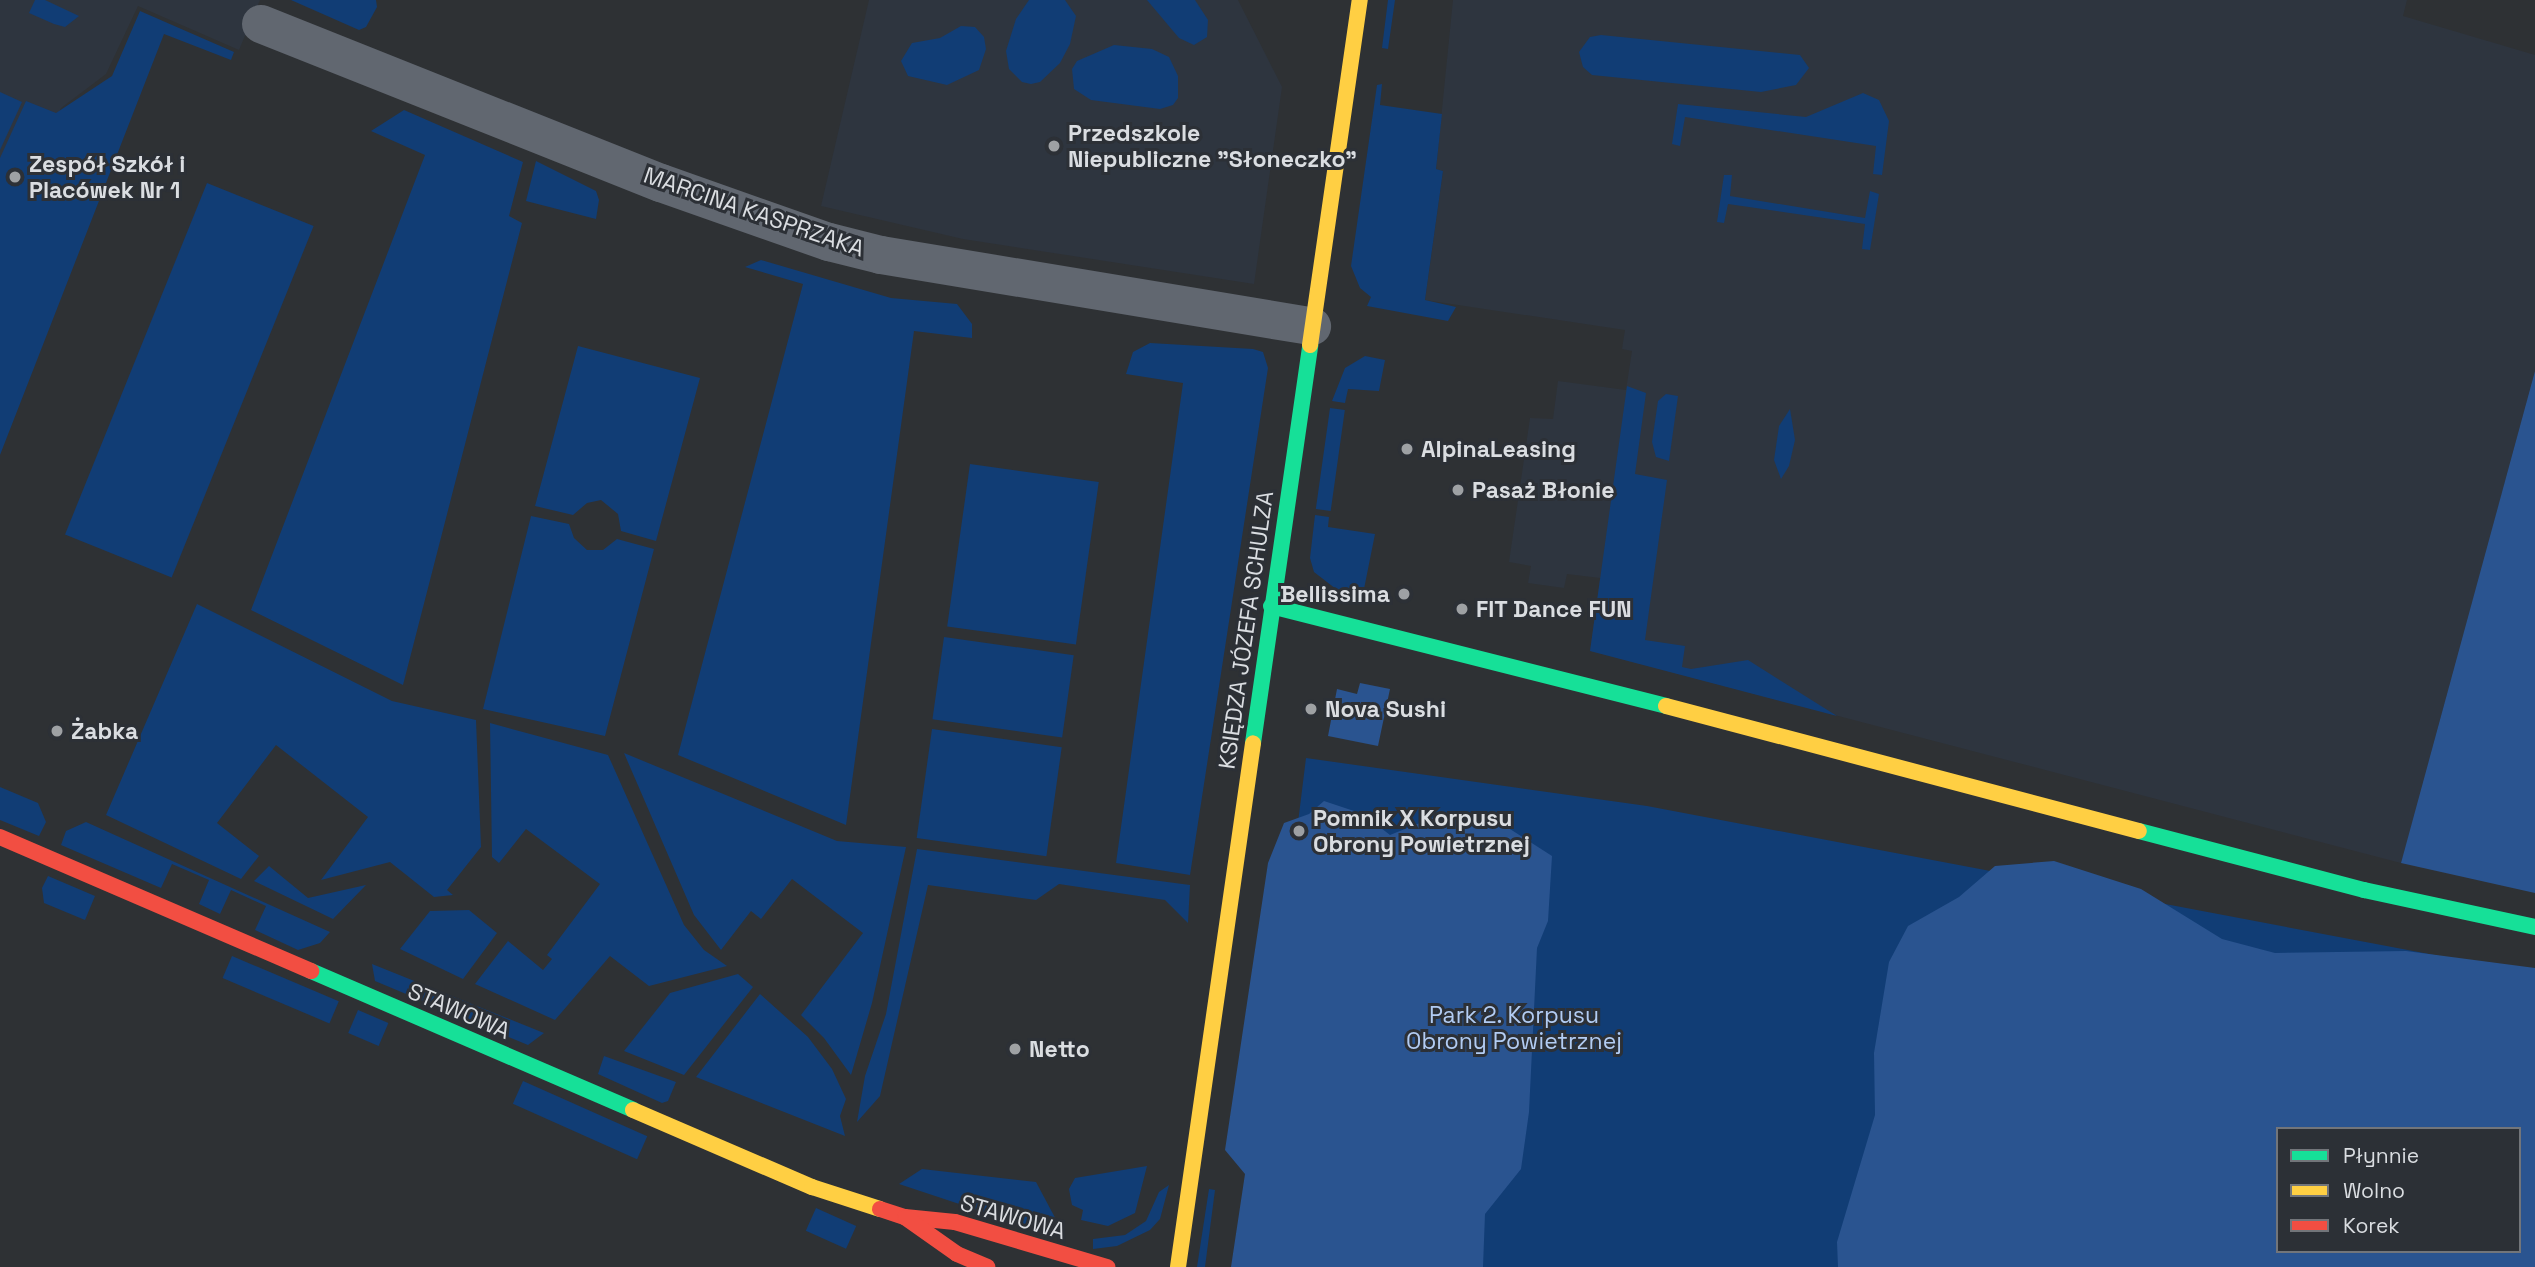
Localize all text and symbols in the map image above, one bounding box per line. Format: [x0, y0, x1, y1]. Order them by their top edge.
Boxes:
place label: Przedszkole Niepubliczne "Słoneczko" [1068, 119, 1357, 173]
marker: Przedszkole Niepubliczne "Słoneczko" [1046, 138, 1062, 154]
place label: Zespół Szkół i Placówek Nr 1 [29, 150, 185, 204]
street label: MARCINA KASPRZAKA [640, 161, 868, 263]
marker: Zespół Szkół i Placówek Nr 1 [7, 169, 23, 185]
place label: AlpinaLeasing [1421, 435, 1576, 463]
marker: AlpinaLeasing [1399, 441, 1415, 457]
place label: Pasaż Błonie [1472, 476, 1614, 504]
marker: Pasaż Błonie [1450, 482, 1466, 498]
street label: KSIĘDZA JÓZEFA SCHULZA [1213, 489, 1279, 771]
place label: Bellissima [1280, 580, 1390, 608]
marker: Bellissima [1396, 586, 1412, 602]
place label: FIT Dance FUN [1476, 595, 1632, 623]
marker: FIT Dance FUN [1454, 601, 1470, 617]
place label: Nova Sushi [1325, 695, 1446, 723]
marker: Nova Sushi [1303, 701, 1319, 717]
place label: Żabka [71, 717, 138, 745]
marker: Żabka [49, 723, 65, 739]
place label: Pomnik X Korpusu Obrony Powietrznej [1313, 804, 1530, 858]
marker: Pomnik X Korpusu Obrony Powietrznej [1291, 823, 1307, 839]
street label: STAWOWA [404, 977, 514, 1045]
park label: Park 2. Korpusu Obrony Powietrznej [1406, 1001, 1622, 1055]
place label: Netto [1029, 1035, 1090, 1063]
marker: Netto [1007, 1041, 1023, 1057]
legend [2276, 1127, 2521, 1253]
text: Płynnie [2343, 1142, 2419, 1169]
text: Wolno [2343, 1177, 2405, 1204]
street label: STAWOWA [957, 1189, 1069, 1245]
text: Korek [2343, 1212, 2400, 1239]

